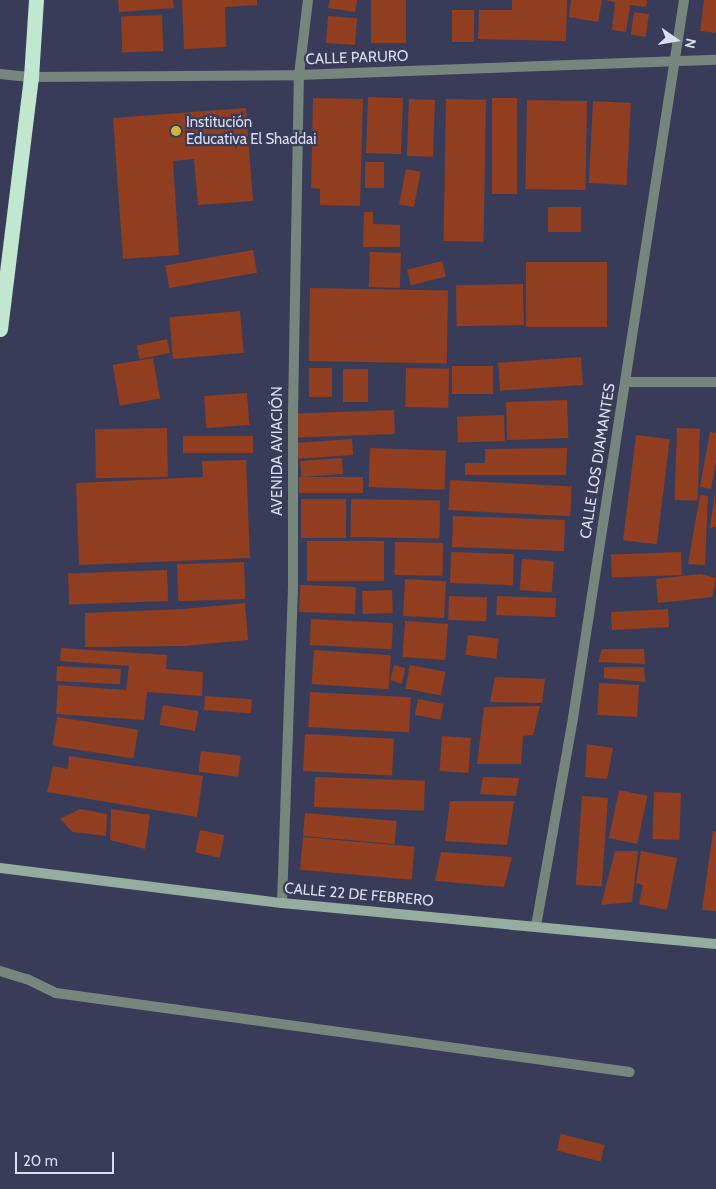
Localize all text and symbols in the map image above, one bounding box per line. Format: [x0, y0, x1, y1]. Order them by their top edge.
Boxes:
north arrow [651, 15, 701, 65]
text: N [681, 37, 700, 50]
street label: CALLE PARURO [305, 47, 409, 69]
place label: Institución Educativa El Shaddai [186, 113, 316, 148]
marker: Institución Educativa El Shaddai [170, 125, 182, 137]
street label: CALLE LOS DIAMANTES [577, 382, 619, 540]
street label: AVENIDA AVIACIÓN [269, 386, 287, 516]
street label: CALLE 22 DE FEBRERO [284, 880, 434, 910]
scale bar [18, 1142, 116, 1174]
text: 20 m [23, 1152, 58, 1170]

